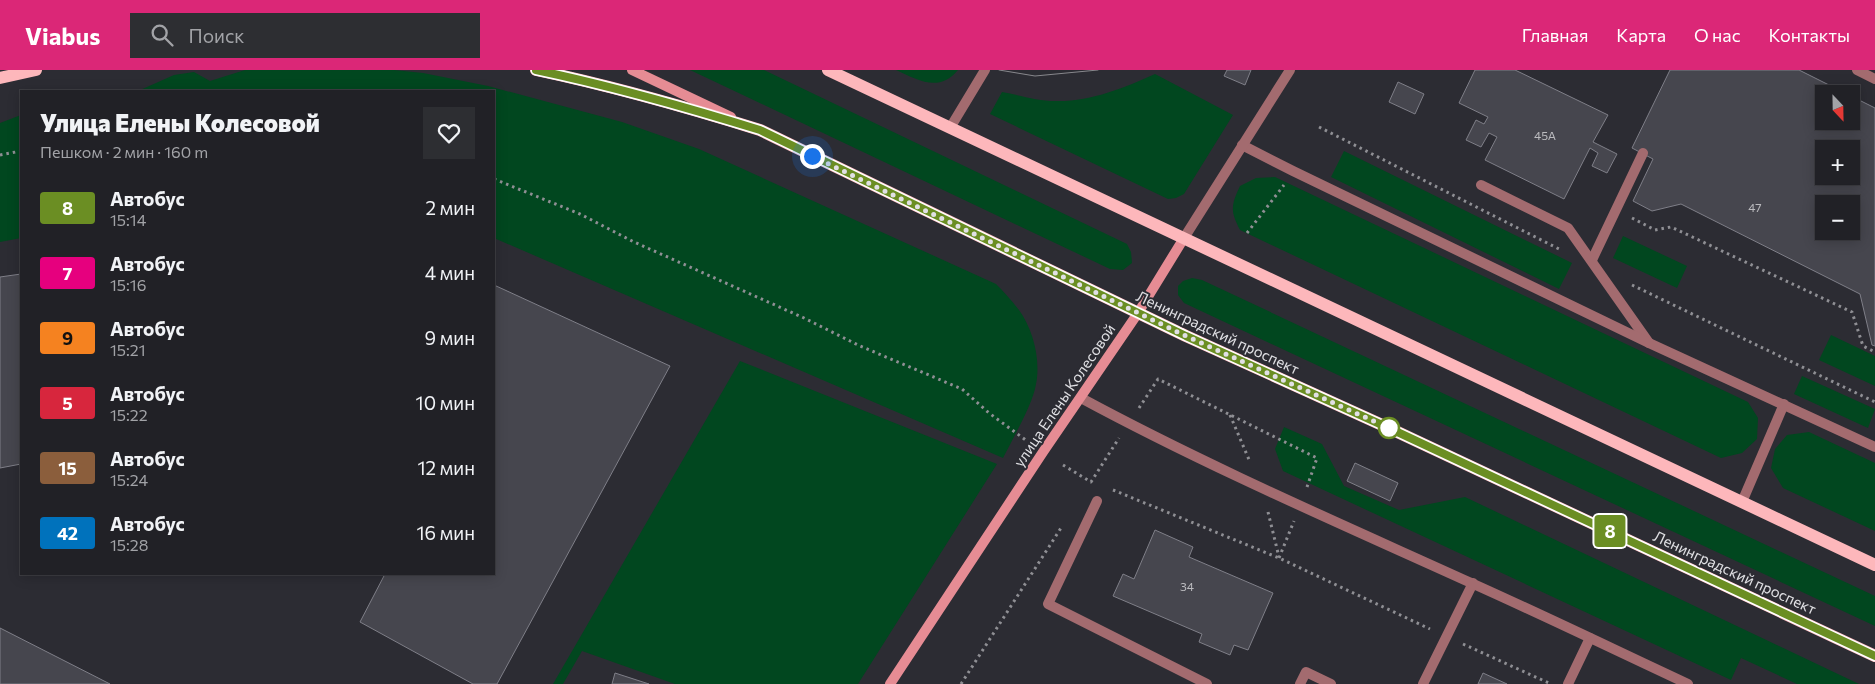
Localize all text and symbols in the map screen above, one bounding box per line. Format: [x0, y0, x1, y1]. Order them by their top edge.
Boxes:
search box [130, 13, 480, 58]
text: Viabus [25, 21, 100, 50]
icon: search [148, 21, 176, 49]
text: Поиск [188, 24, 244, 47]
text: Главная [1522, 24, 1588, 46]
text: Карта [1616, 24, 1666, 46]
text: О нас [1694, 24, 1741, 46]
text: Контакты [1769, 24, 1850, 46]
north arrow [1815, 85, 1860, 130]
map controls [1815, 85, 1860, 240]
button: heart [423, 107, 475, 159]
text: Улица Елены Колесовой [40, 108, 320, 137]
house number: 45А [1534, 128, 1556, 142]
button: + [1815, 140, 1860, 185]
text: Пешком · 2 мин · 160 m [40, 142, 208, 161]
your location [800, 144, 825, 169]
text: Автобус [110, 187, 185, 210]
button: − [1815, 195, 1860, 240]
text: 2 мин [426, 196, 475, 219]
text: 8 [62, 197, 73, 219]
house number: 47 [1748, 200, 1762, 214]
text: 15:14 [110, 210, 146, 229]
text: Автобус [110, 252, 185, 275]
text: 4 мин [425, 261, 475, 284]
text: 7 [63, 262, 72, 284]
text: 15:16 [110, 275, 146, 294]
street label: Ленинградский проспект [1134, 286, 1302, 378]
text: Автобус [110, 317, 185, 340]
street label: улица Елены Колесовой [1009, 320, 1119, 470]
text: 9 мин [425, 326, 475, 349]
text: 9 [62, 327, 73, 349]
text: 15:21 [110, 340, 146, 359]
text: Автобус [110, 382, 185, 405]
text: 10 мин [416, 391, 475, 414]
text: 5 [62, 392, 73, 414]
text: 15:22 [110, 405, 148, 424]
unlabelled marker [1378, 417, 1400, 439]
text: Автобус [110, 447, 185, 470]
text: 12 мин [417, 456, 475, 479]
text: 15 [58, 457, 77, 479]
text: 15:24 [110, 470, 148, 489]
text: Автобус [110, 512, 185, 535]
line badge: 8 [1594, 515, 1626, 547]
text: 8 [1604, 520, 1616, 542]
text: 16 мин [416, 521, 475, 544]
text: 42 [57, 522, 78, 544]
street label: Ленинградский проспект [1651, 526, 1819, 618]
text: 15:28 [110, 535, 148, 554]
house number: 34 [1180, 579, 1194, 593]

